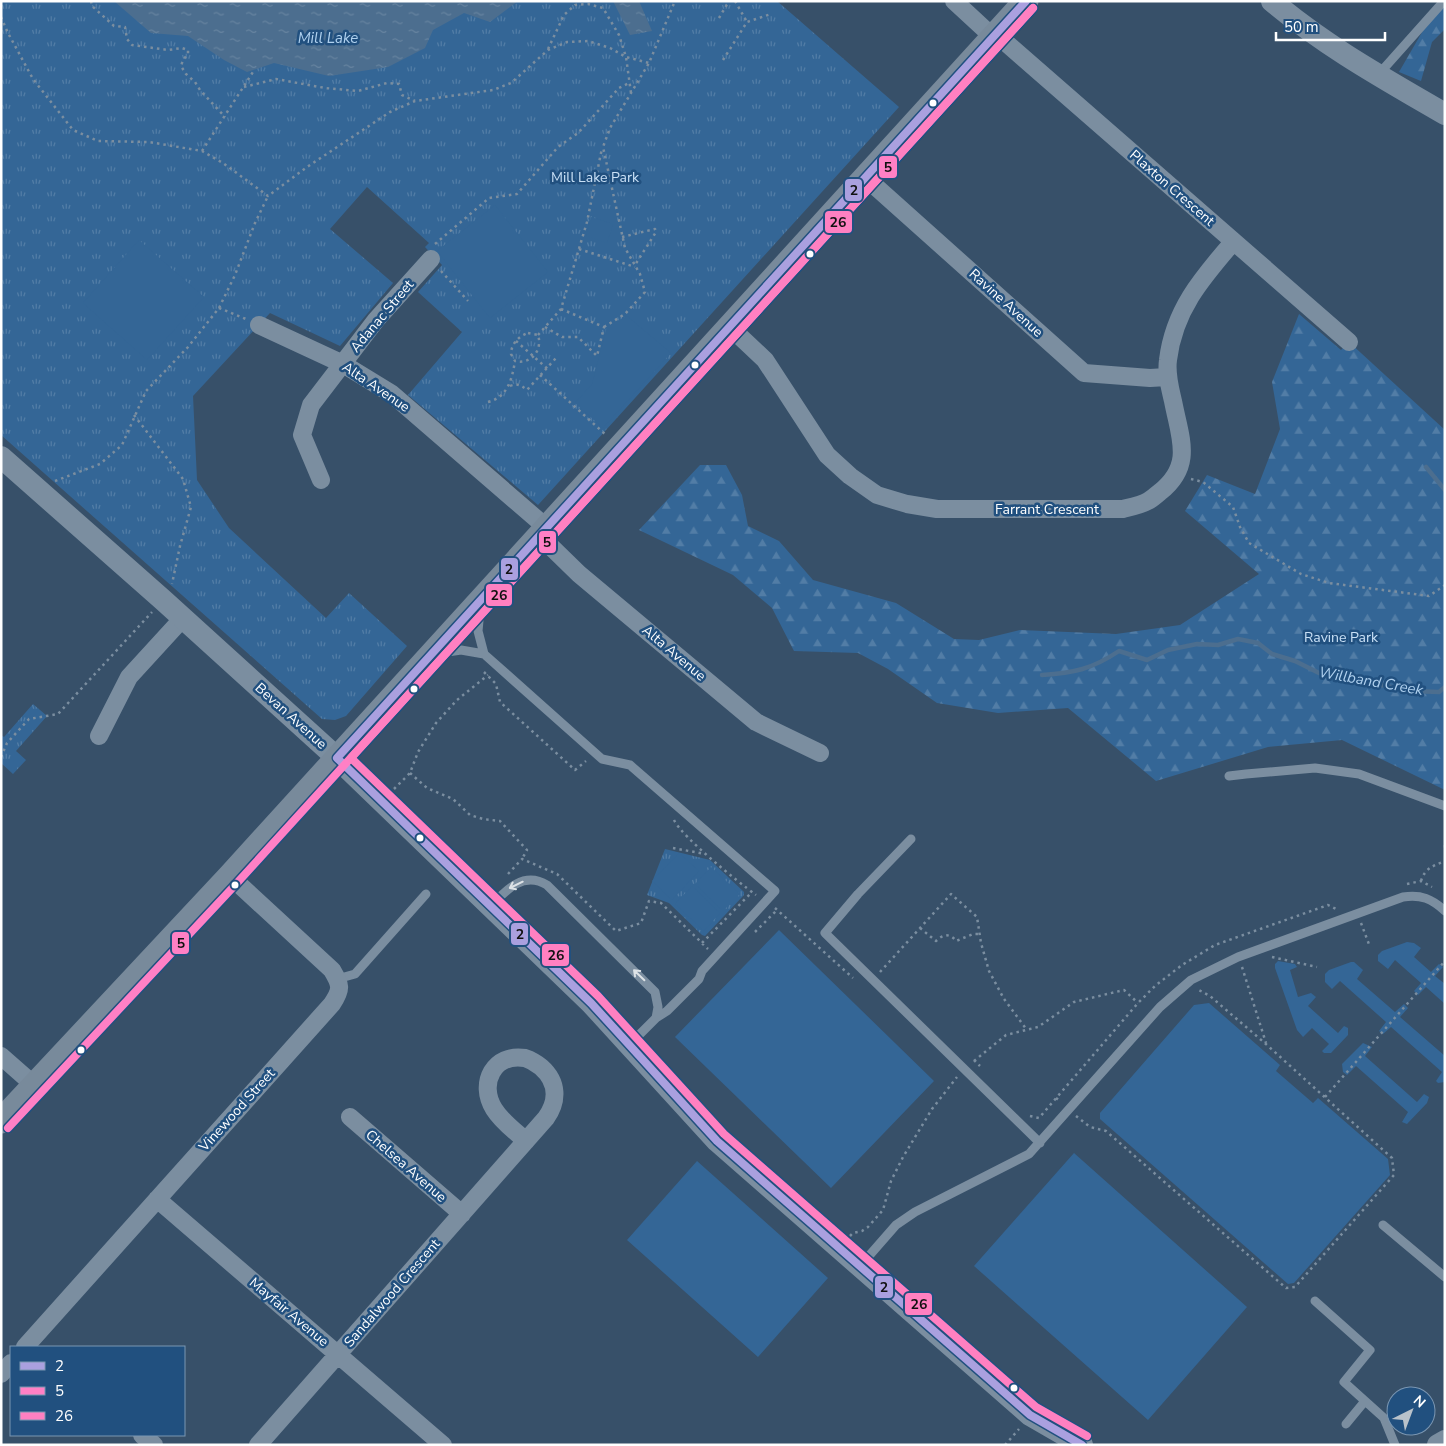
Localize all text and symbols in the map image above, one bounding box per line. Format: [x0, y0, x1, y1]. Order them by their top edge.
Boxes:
scale bar [1276, 10, 1385, 42]
text: 50 m [1284, 17, 1319, 37]
water label: Mill Lake [298, 28, 358, 48]
unlabelled marker [928, 98, 938, 108]
street label: Plaxton Crescent [1125, 146, 1219, 230]
line badge: 5 [878, 155, 898, 179]
text: 5 [884, 158, 892, 177]
park label: Mill Lake Park [551, 168, 640, 187]
line badge: 2 [844, 178, 863, 202]
text: 2 [850, 181, 858, 200]
line badge: 26 [824, 210, 853, 234]
text: 26 [830, 213, 846, 232]
unlabelled marker [805, 249, 815, 259]
street label: Ravine Avenue [965, 265, 1047, 341]
street label: Adanac Street [346, 276, 418, 356]
street label: Alta Avenue [338, 357, 414, 417]
unlabelled marker [690, 360, 700, 370]
street label: Farrant Crescent [995, 500, 1099, 519]
line badge: 5 [538, 530, 557, 554]
text: 5 [543, 533, 551, 552]
line badge: 2 [500, 557, 519, 581]
text: 2 [505, 560, 513, 579]
line badge: 26 [485, 583, 513, 607]
text: 26 [491, 586, 507, 605]
street label: Alta Avenue [638, 621, 710, 685]
park label: Ravine Park [1304, 628, 1379, 647]
water label: Willband Creek [1317, 662, 1425, 700]
street label: Bevan Avenue [251, 679, 331, 753]
unlabelled marker [409, 684, 419, 694]
unlabelled marker [415, 833, 425, 843]
unlabelled marker [230, 880, 240, 890]
one-way arrow [509, 881, 524, 890]
line badge: 2 [510, 922, 529, 946]
text: 2 [516, 925, 524, 944]
line badge: 5 [171, 931, 190, 955]
text: 5 [177, 934, 185, 953]
line badge: 26 [541, 943, 570, 967]
text: 26 [548, 946, 564, 965]
one-way arrow [633, 969, 646, 981]
unlabelled marker [76, 1045, 86, 1055]
street label: Vinewood Street [194, 1064, 279, 1156]
street label: Chelsea Avenue [361, 1125, 451, 1207]
street label: Sandalwood Crescent [340, 1235, 444, 1351]
street label: Mayfair Avenue [245, 1273, 333, 1351]
line badge: 2 [874, 1275, 894, 1299]
text: 2 [880, 1278, 888, 1297]
line badge: 26 [904, 1292, 933, 1316]
text: 26 [911, 1295, 927, 1314]
legend [10, 1346, 185, 1436]
text: 2 [55, 1356, 64, 1376]
text: 5 [55, 1381, 64, 1401]
unlabelled marker [1009, 1383, 1019, 1393]
north arrow [1386, 1386, 1436, 1436]
text: N [1409, 1391, 1430, 1412]
text: 26 [55, 1406, 73, 1426]

